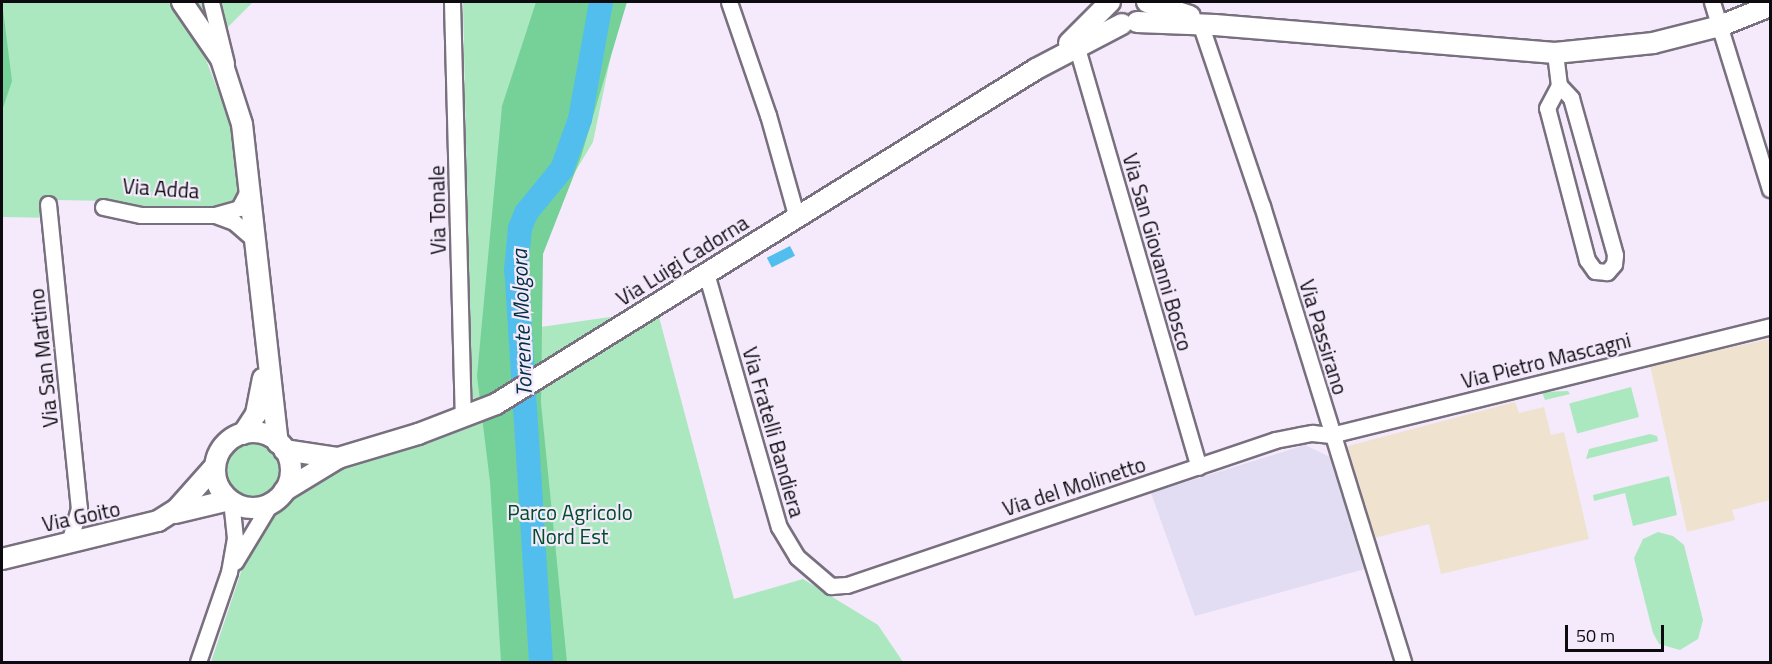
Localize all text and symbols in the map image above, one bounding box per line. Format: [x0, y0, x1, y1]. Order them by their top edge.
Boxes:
street label: Via San Giovanni Bosco [1118, 150, 1198, 354]
street label: Via Tonale [424, 165, 450, 255]
street label: Via Adda [122, 173, 200, 203]
street label: Via Luigi Cadorna [611, 209, 753, 311]
water label: Torrente Molgora [506, 249, 538, 397]
street label: Via Passirano [1295, 276, 1353, 398]
street label: Via San Martino [23, 287, 63, 429]
street label: Via Pietro Mascagni [1459, 327, 1633, 393]
street label: Via Fratelli Bandiera [738, 344, 810, 520]
street label: Via del Molinetto [999, 451, 1149, 521]
street label: Via Goito [40, 495, 122, 537]
park label: Parco Agricolo Nord Est [507, 499, 633, 549]
scale bar [1568, 613, 1667, 651]
text: 50 m [1576, 622, 1615, 649]

